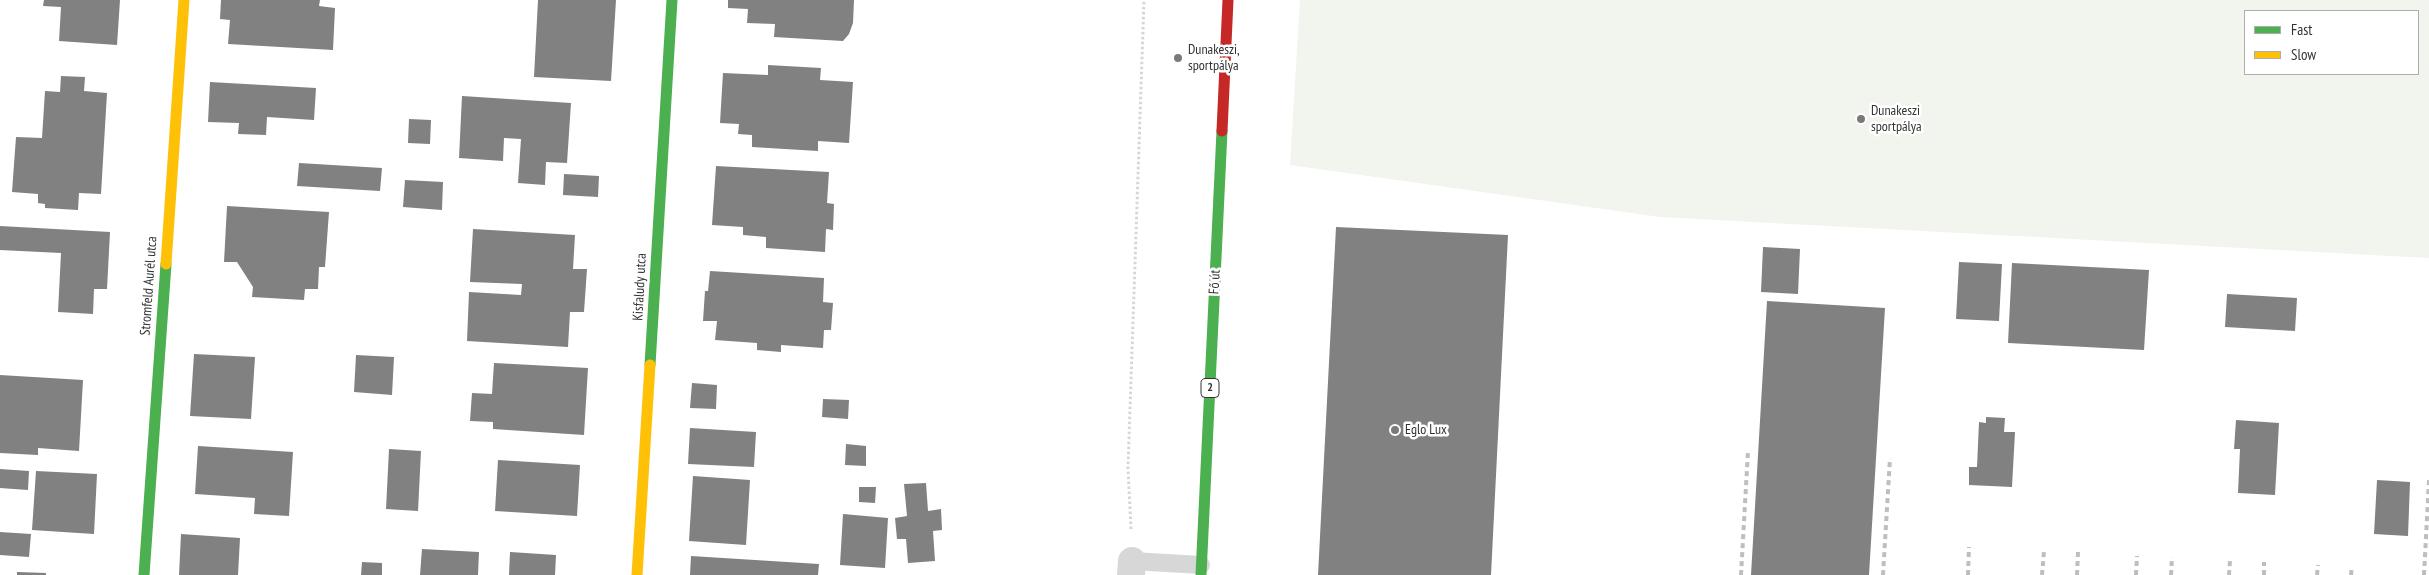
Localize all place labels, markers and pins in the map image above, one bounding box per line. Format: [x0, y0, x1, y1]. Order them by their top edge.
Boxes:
place label: Dunakeszi, sportpálya [1188, 42, 1240, 74]
marker: Dunakeszi, sportpálya [1172, 52, 1184, 64]
place label: Dunakeszi sportpálya [1871, 103, 1922, 136]
marker: Dunakeszi sportpálya [1855, 113, 1867, 125]
place label: Eglo Lux [1405, 422, 1447, 438]
marker: Eglo Lux [1389, 424, 1401, 436]

